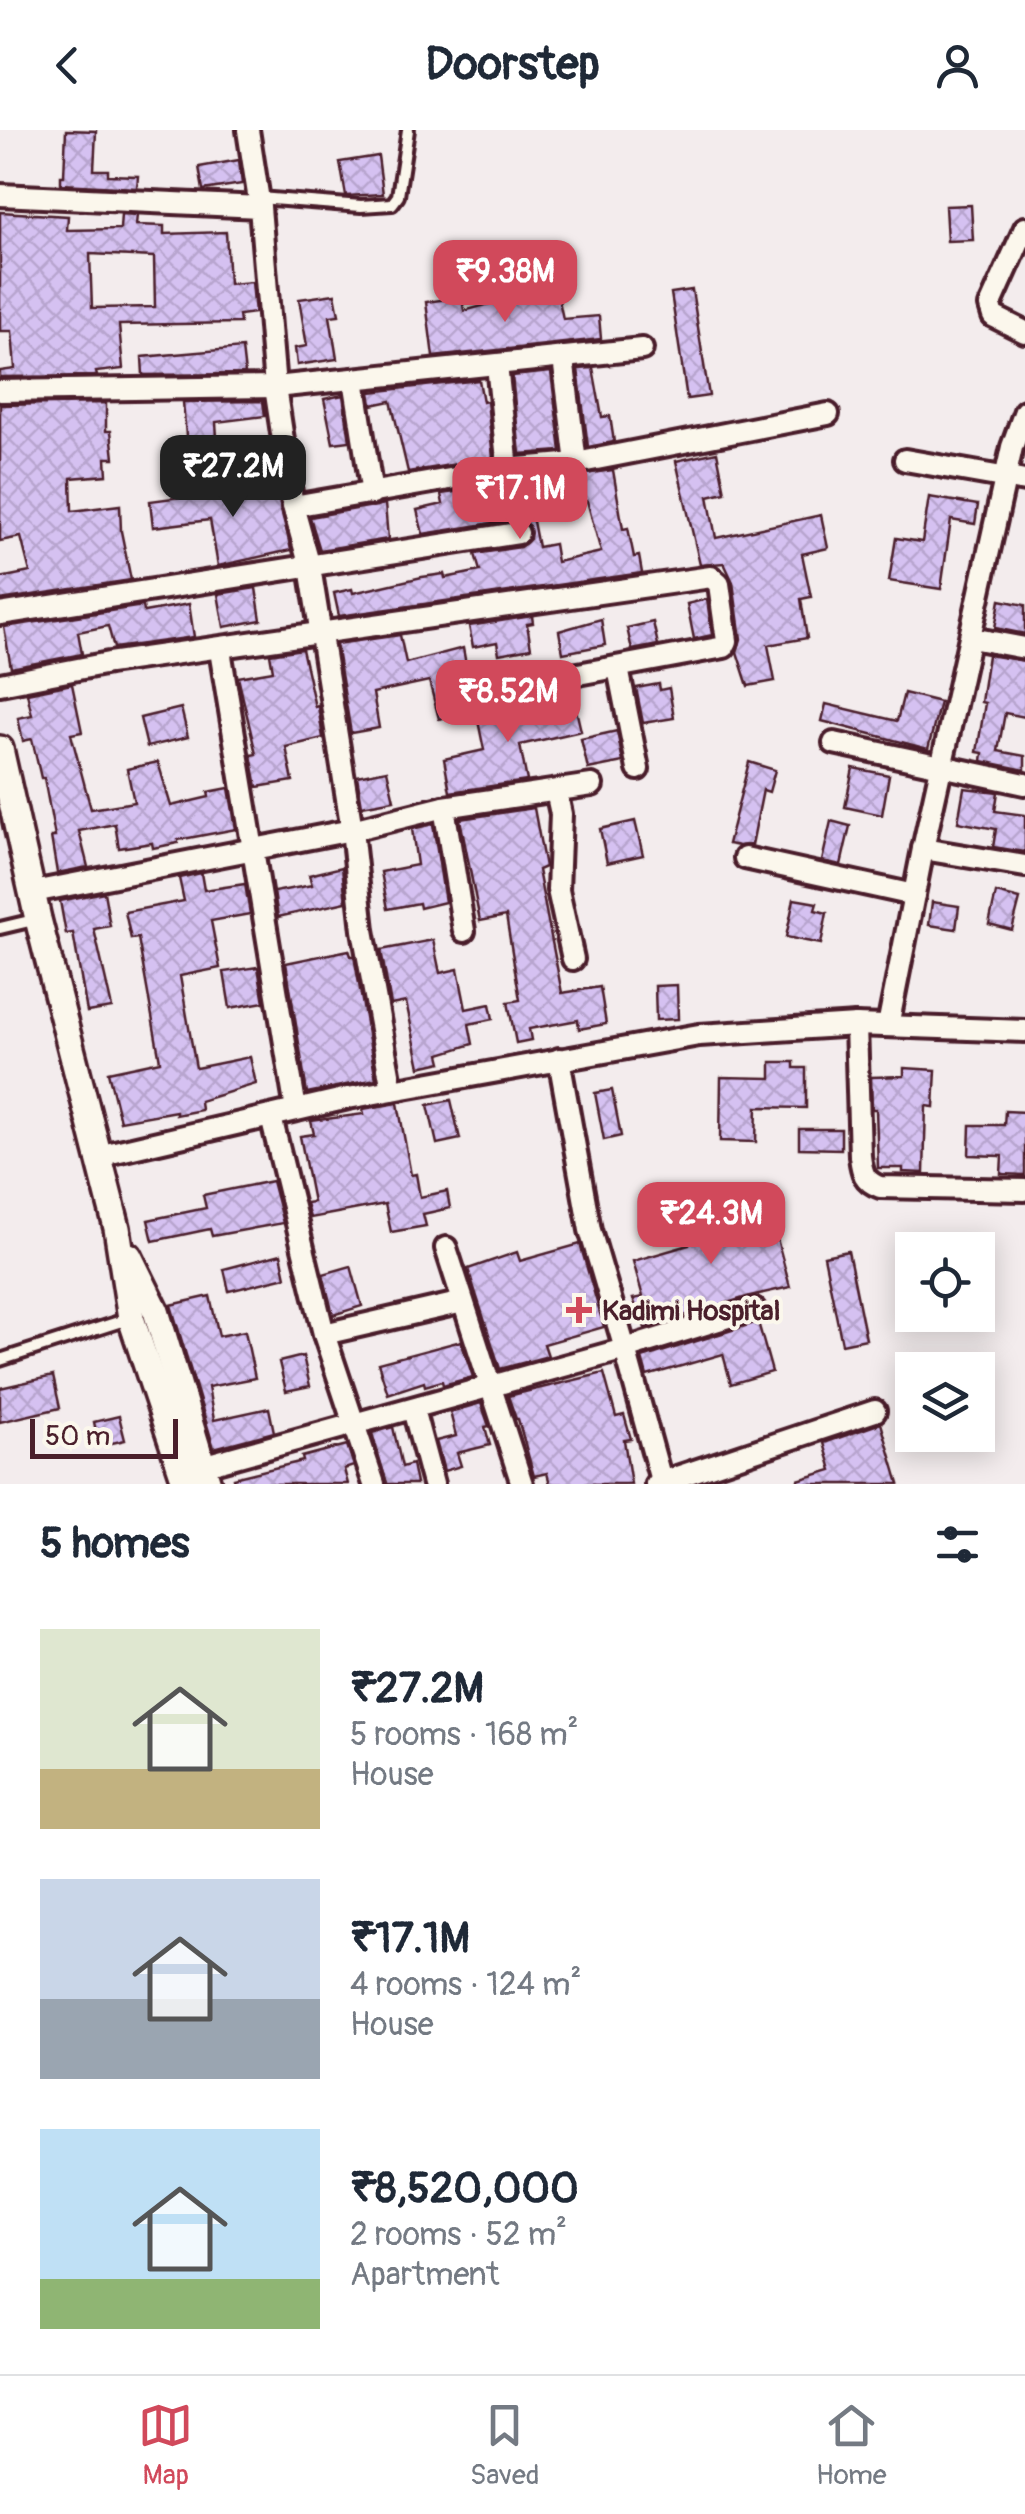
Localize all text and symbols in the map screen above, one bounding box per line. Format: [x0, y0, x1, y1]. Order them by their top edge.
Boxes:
text: Doorstep [425, 37, 600, 93]
icon: back [40, 38, 95, 93]
icon: person [930, 38, 985, 93]
pin: ₹9.38M [424, 240, 586, 325]
text: ₹9.38M [455, 252, 555, 292]
pin: ₹27.2M [152, 435, 314, 520]
text: ₹27.2M [182, 447, 284, 487]
pin: ₹17.1M [439, 457, 601, 542]
text: ₹17.1M [474, 469, 566, 509]
pin: ₹8.52M [427, 660, 589, 745]
text: ₹8.52M [458, 672, 558, 712]
pin: ₹24.3M [630, 1182, 792, 1267]
text: ₹24.3M [659, 1194, 763, 1234]
map controls [895, 1232, 995, 1452]
button: locate [895, 1232, 995, 1332]
place label: Kadimi Hospital [602, 1294, 780, 1329]
marker: Kadimi Hospital [566, 1297, 592, 1323]
button: layers [895, 1352, 995, 1452]
scale bar [30, 1414, 178, 1458]
text: 50 m [45, 1419, 110, 1454]
icon: filters [930, 1517, 985, 1572]
text: 5 homes [40, 1518, 190, 1570]
text: ₹27.2M [350, 1663, 484, 1715]
icon: home [120, 1669, 240, 1789]
text: 5 rooms · 168 m² [350, 1715, 579, 1755]
text: House [350, 1755, 434, 1795]
text: ₹17.1M [350, 1913, 470, 1965]
icon: home [120, 1919, 240, 2039]
text: 4 rooms · 124 m² [350, 1965, 581, 2005]
text: House [350, 2005, 434, 2045]
text: ₹8,520,000 [350, 2163, 579, 2215]
icon: home [120, 2169, 240, 2289]
text: 2 rooms · 52 m² [350, 2215, 567, 2255]
text: Apartment [350, 2255, 499, 2295]
tab: Map [138, 2398, 193, 2493]
tab: Saved [470, 2398, 539, 2493]
tab: Home [816, 2398, 887, 2493]

